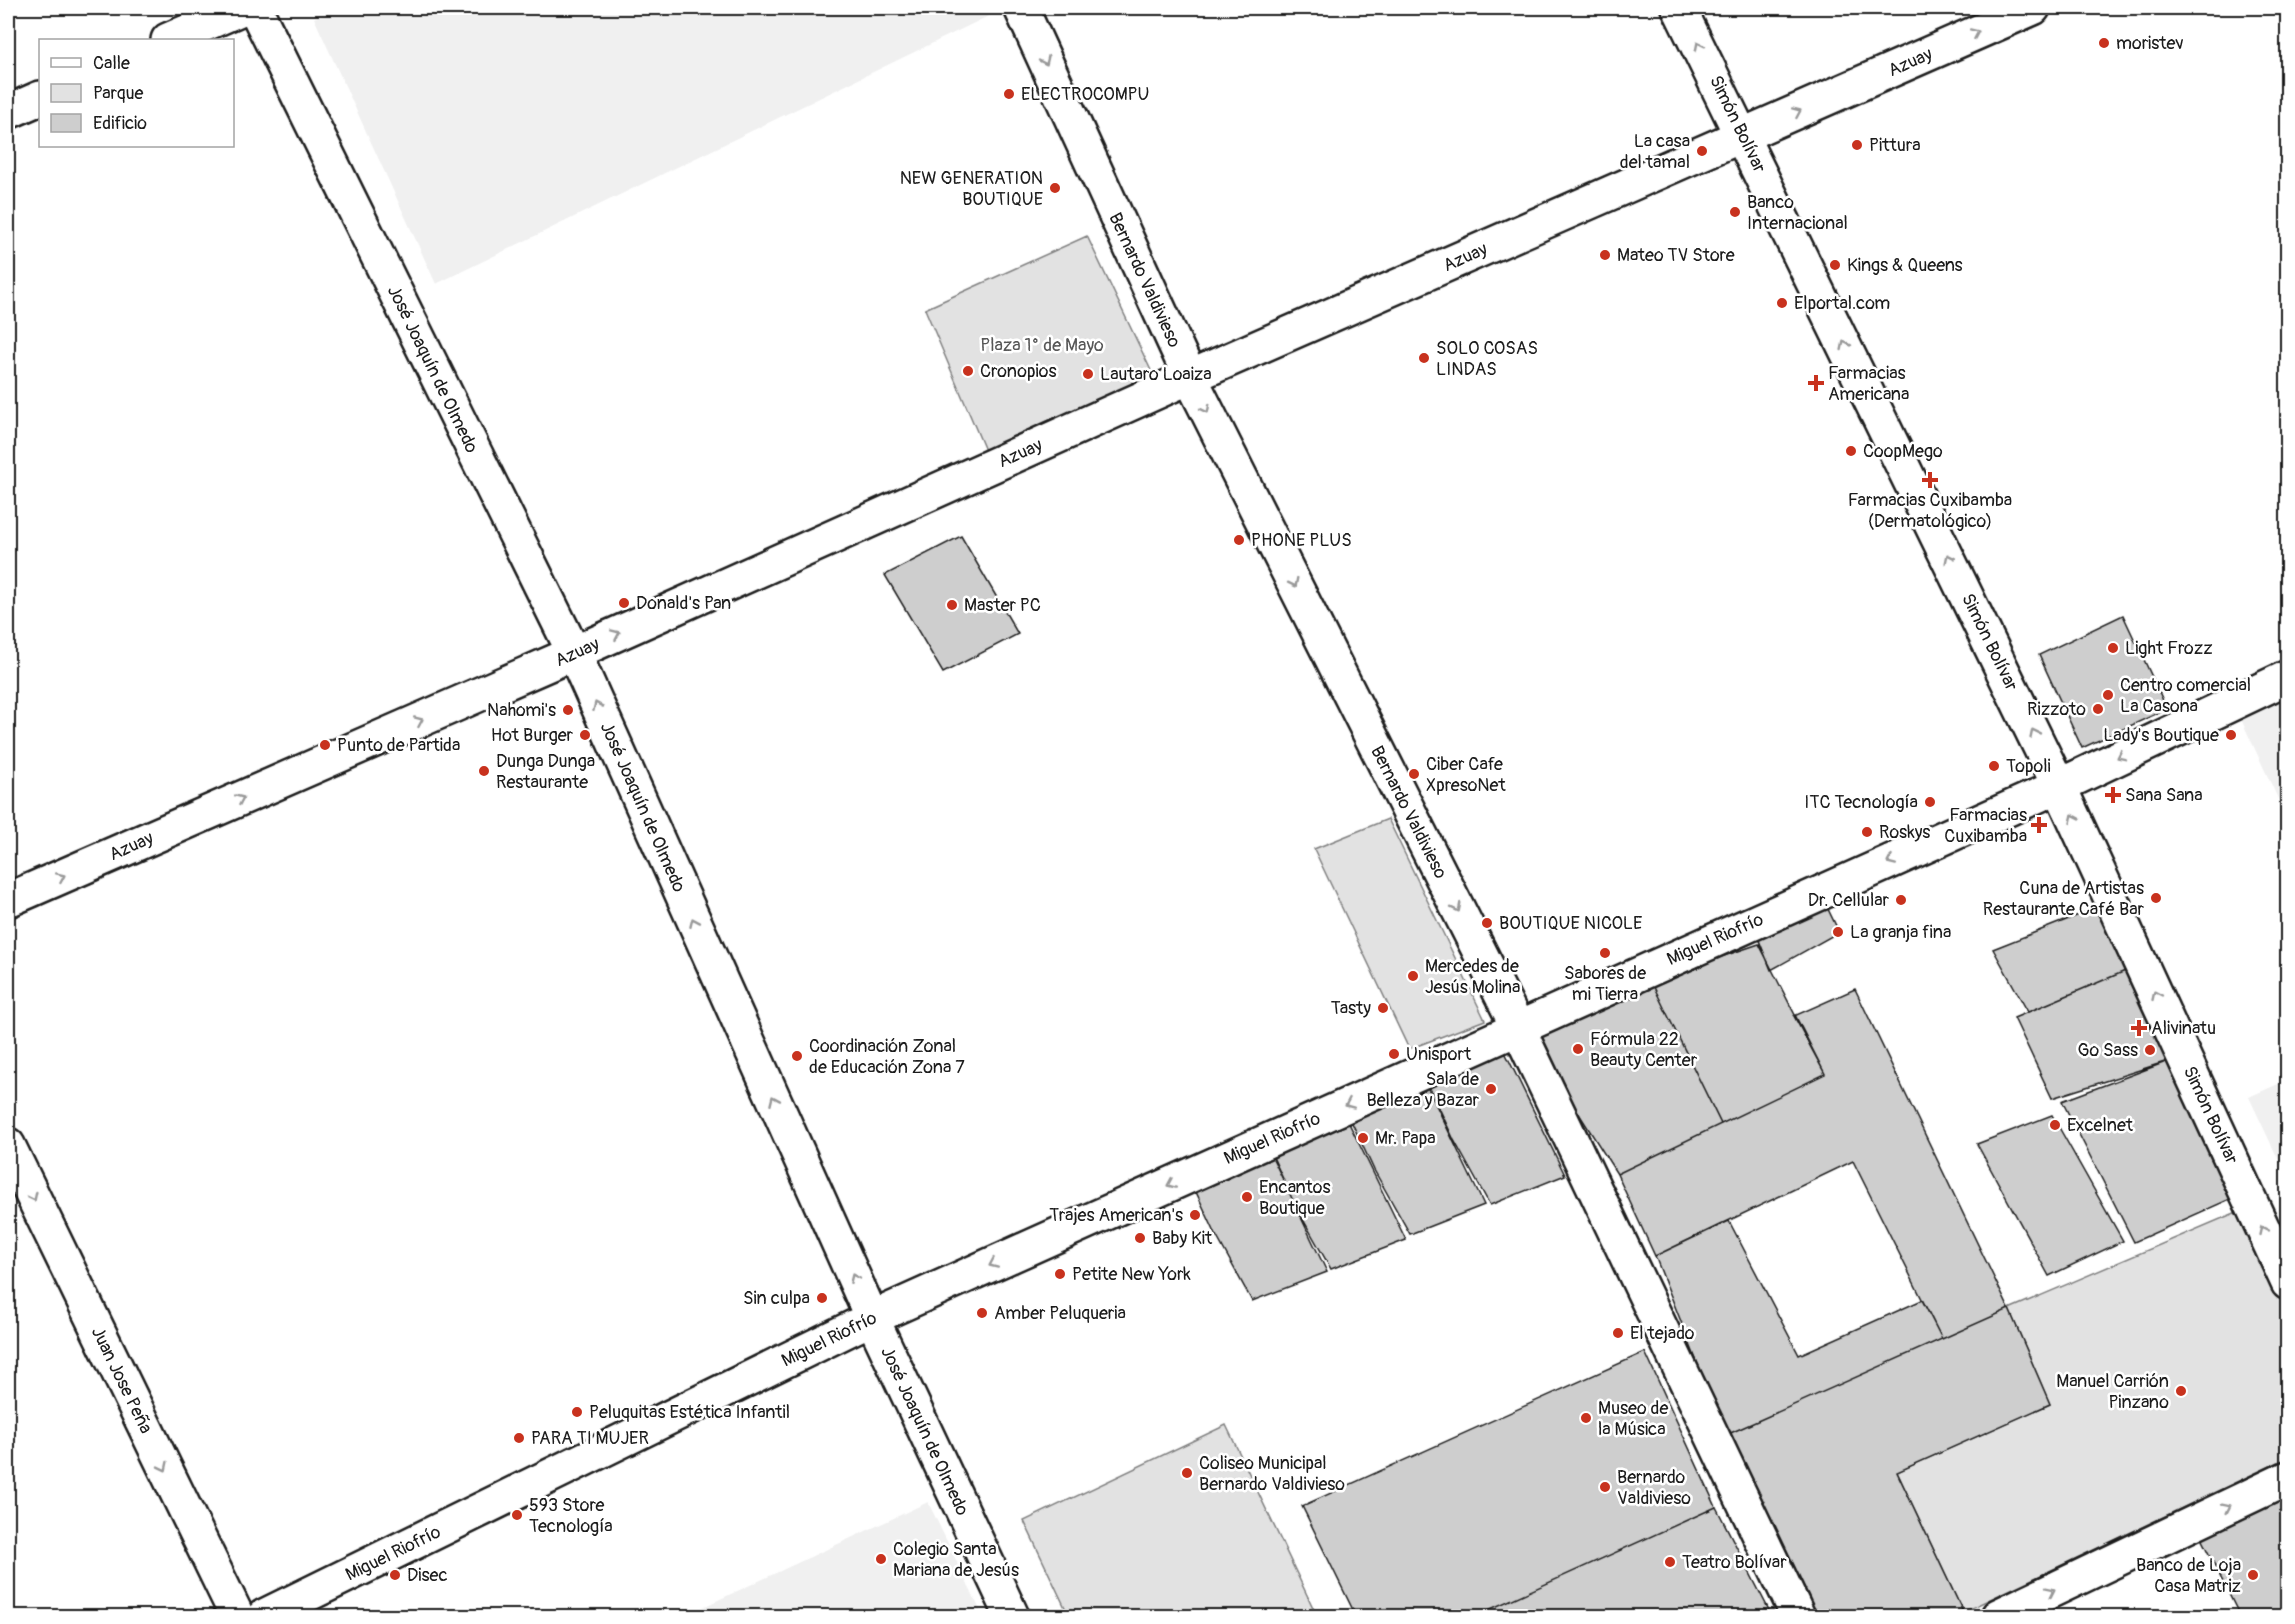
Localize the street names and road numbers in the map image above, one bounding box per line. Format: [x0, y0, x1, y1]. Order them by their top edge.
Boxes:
street label: Azuay [1885, 42, 1936, 82]
street label: Simón Bolívar [1704, 72, 1771, 177]
street label: Bernardo Valdivieso [1103, 209, 1186, 352]
street label: Azuay [1440, 237, 1491, 277]
street label: José Joaquín de Olmedo [382, 282, 483, 457]
street label: Azuay [995, 433, 1046, 473]
street label: Simón Bolívar [1956, 590, 2023, 695]
street label: Azuay [552, 632, 603, 672]
street label: José Joaquín de Olmedo [595, 719, 691, 896]
street label: Bernardo Valdivieso [1365, 742, 1452, 883]
street label: Azuay [106, 826, 157, 866]
street label: Miguel Riofrío [1663, 908, 1767, 971]
street label: Simón Bolívar [2178, 1063, 2243, 1168]
street label: Miguel Riofrío [1220, 1107, 1324, 1170]
street label: Miguel Riofrío [778, 1306, 881, 1372]
street label: Juan Jose Peña [86, 1323, 157, 1438]
street label: José Joaquín de Olmedo [875, 1343, 974, 1520]
street label: Miguel Riofrío [342, 1520, 445, 1586]

